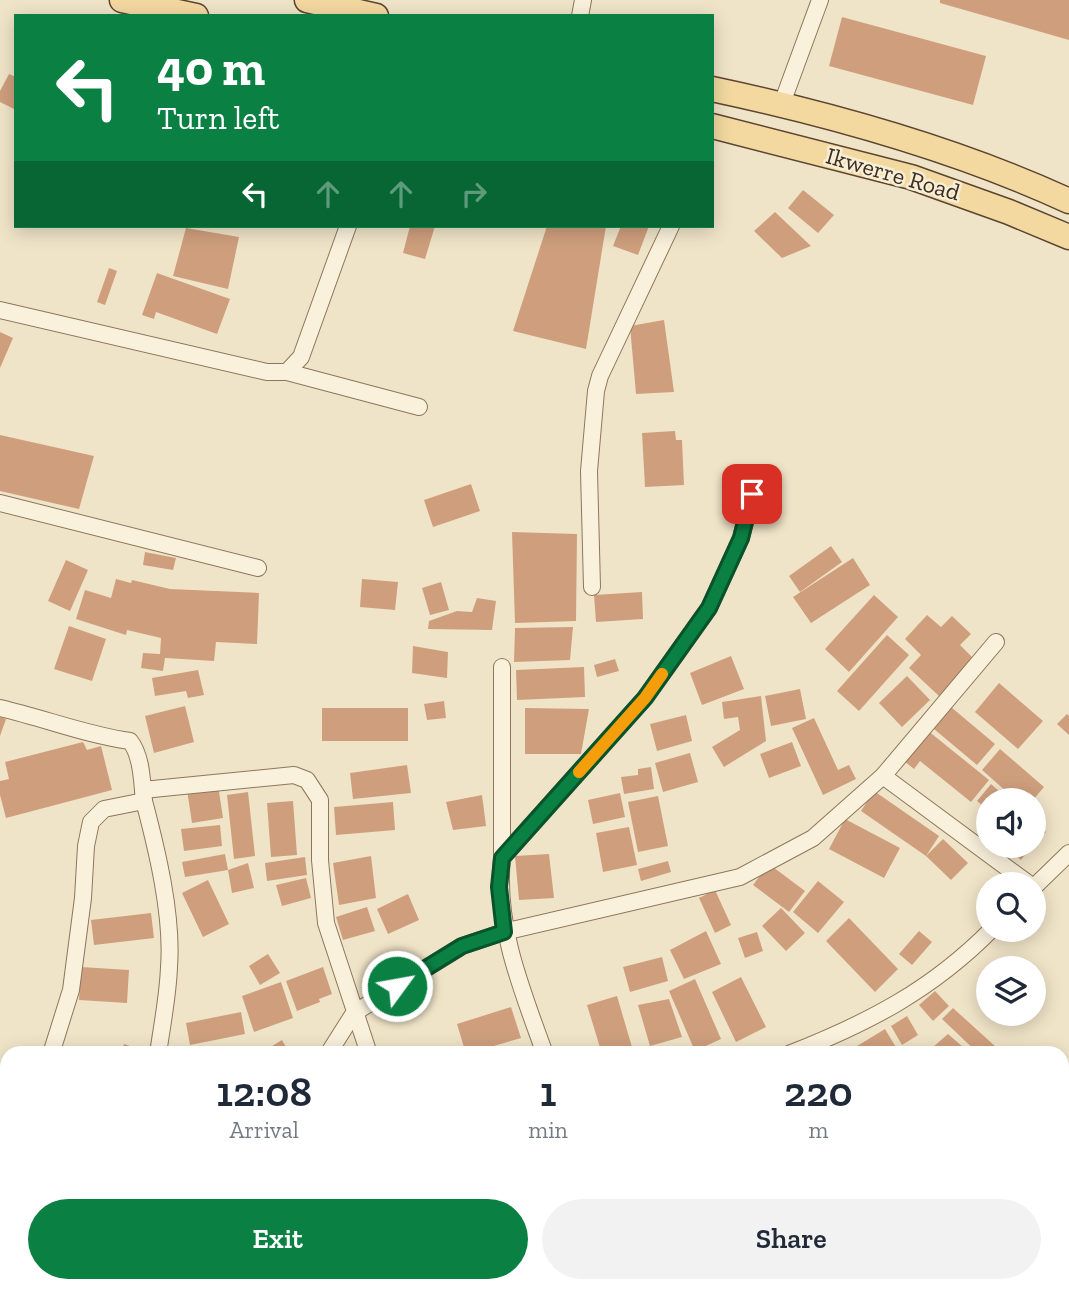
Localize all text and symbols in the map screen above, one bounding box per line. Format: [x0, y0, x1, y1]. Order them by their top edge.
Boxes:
text: 40 m [157, 39, 265, 98]
icon: left [42, 42, 133, 133]
text: Turn left [157, 99, 279, 137]
street label: Ikwerre Road [823, 141, 964, 206]
icon: left [236, 175, 274, 213]
icon: ahead [309, 175, 347, 213]
icon: ahead [382, 175, 420, 213]
icon: right [455, 175, 493, 213]
pin [722, 464, 782, 524]
icon: arrive [733, 475, 771, 513]
map controls [976, 788, 1046, 1026]
button: sound [976, 788, 1046, 858]
button: search [976, 872, 1046, 942]
position arrow [360, 949, 434, 1023]
button: layers [976, 956, 1046, 1026]
text: 12:08 [216, 1066, 312, 1117]
text: 1 [540, 1066, 556, 1117]
text: 220 [784, 1066, 853, 1117]
text: Arrival [230, 1116, 299, 1144]
text: min [528, 1116, 568, 1144]
text: m [808, 1116, 828, 1144]
button: Exit [28, 1199, 528, 1279]
button: Share [542, 1199, 1041, 1279]

